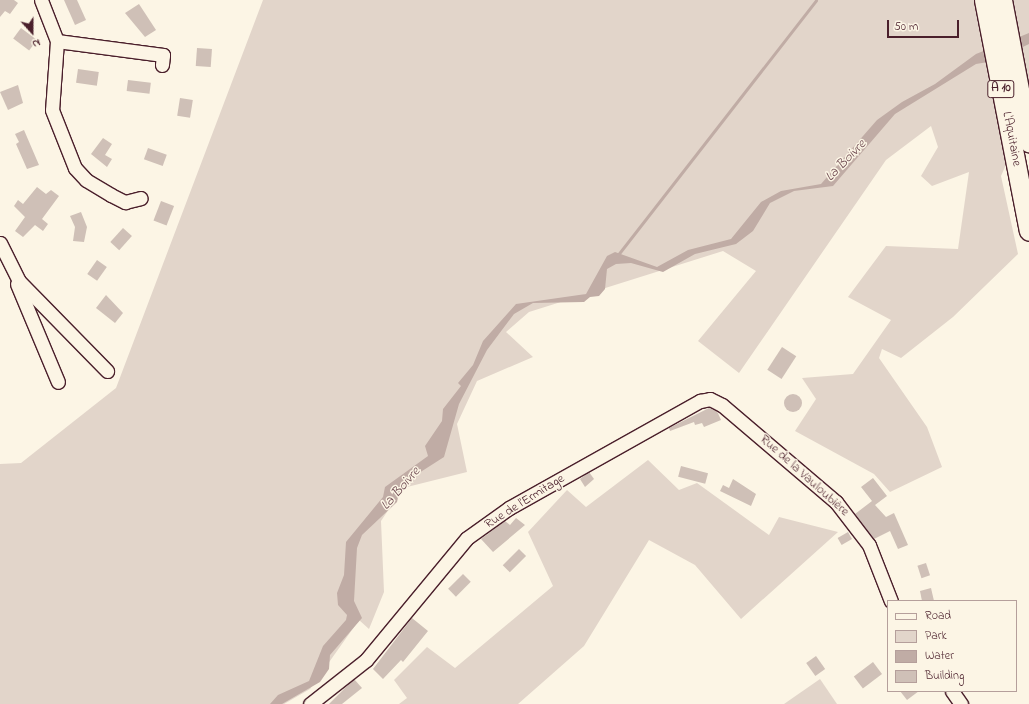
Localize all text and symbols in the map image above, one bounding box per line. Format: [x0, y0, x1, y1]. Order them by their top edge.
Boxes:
north arrow [12, 12, 52, 52]
scale bar [889, 12, 961, 38]
text: 50 m [894, 18, 918, 36]
text: N [30, 34, 43, 52]
road number: A 10 [987, 79, 1015, 99]
street label: L'Aquitaine [998, 110, 1024, 168]
water label: La Boivre [822, 137, 870, 185]
street label: Rue de la Vauloubière [756, 432, 852, 520]
water label: La Boivre [378, 464, 424, 514]
street label: Rue de l’Ermitage [482, 471, 568, 533]
legend [887, 600, 1017, 692]
text: Road [925, 607, 951, 625]
text: Park [925, 627, 947, 645]
text: Water [925, 647, 954, 665]
text: Building [925, 667, 964, 685]

